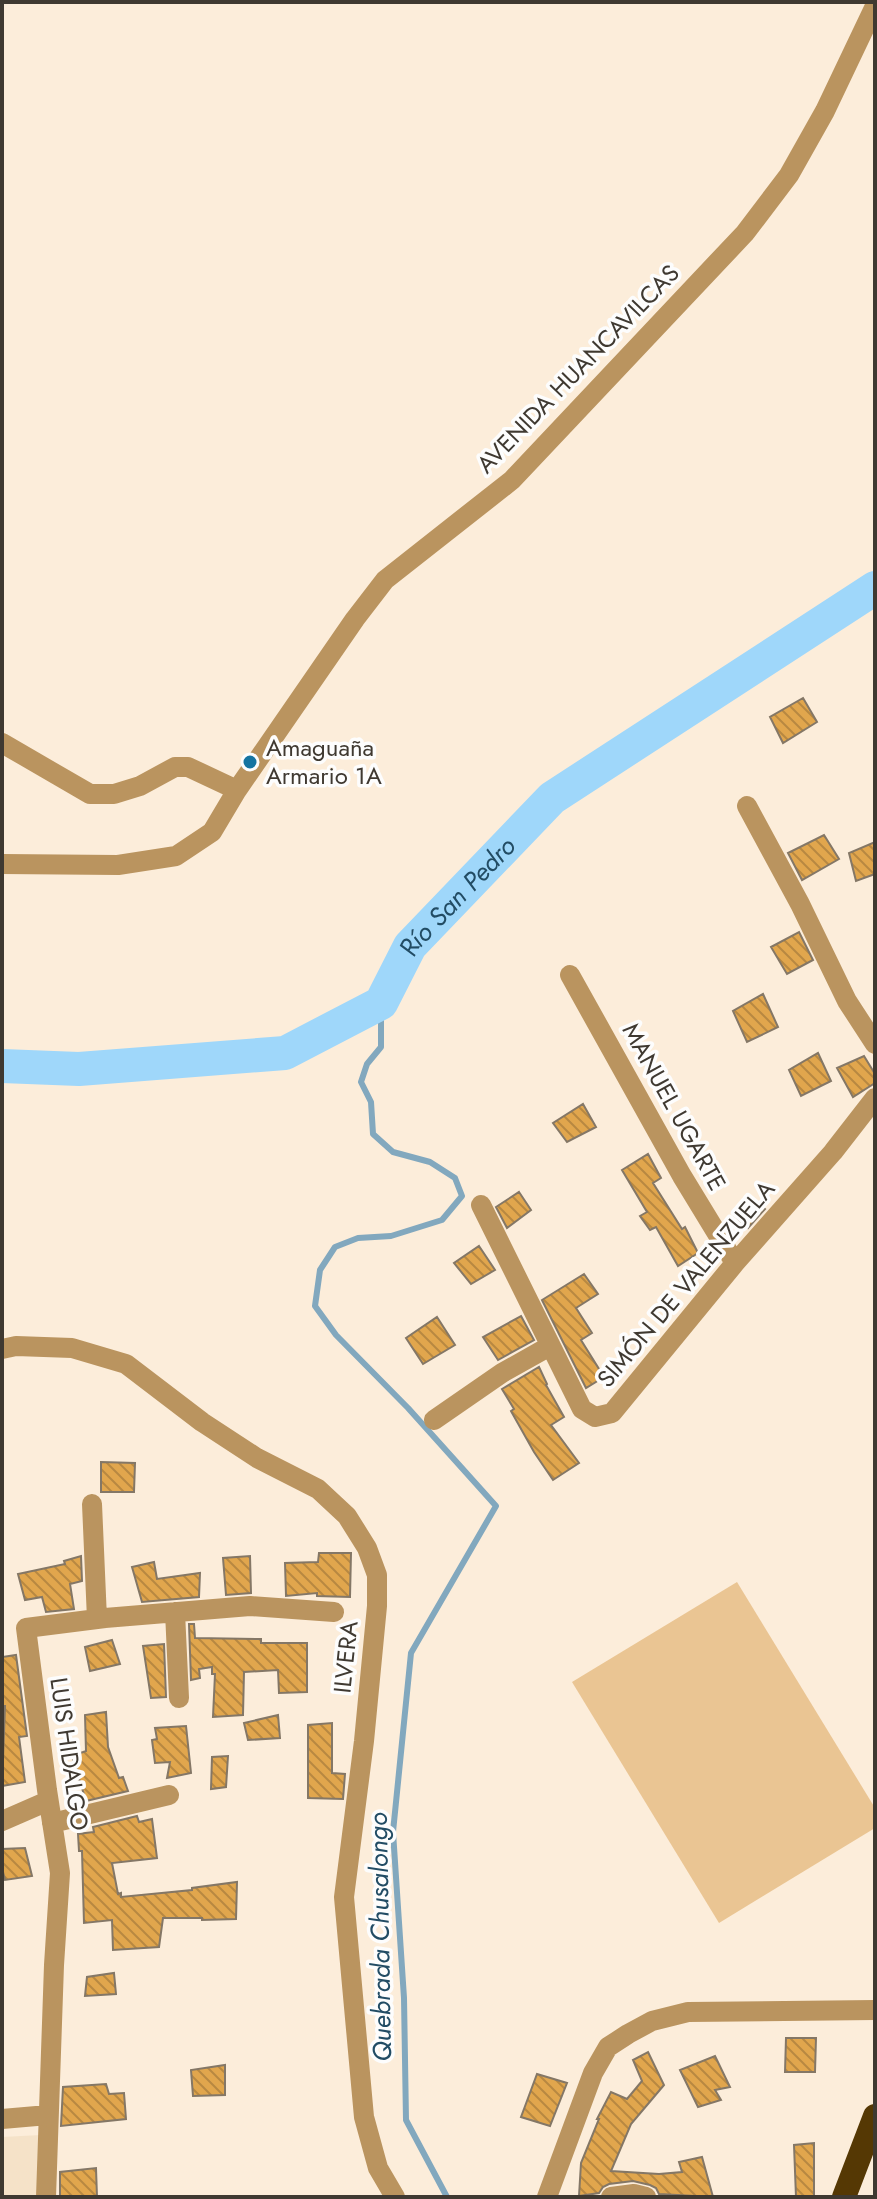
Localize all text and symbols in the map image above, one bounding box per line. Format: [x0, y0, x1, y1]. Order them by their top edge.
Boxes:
street label: AVENIDA HUANCAVILCAS [468, 256, 687, 481]
place label: Amaguaña Armario 1A [266, 730, 382, 793]
marker: Amaguaña Armario 1A [241, 753, 259, 771]
water label: Río San Pedro [389, 828, 524, 963]
street label: MANUEL UGARTE [614, 1017, 735, 1197]
street label: SIMÓN DE VALENZUELA [588, 1173, 783, 1395]
street label: ILVERA [324, 1619, 367, 1695]
street label: LUIS HIDALGO [41, 1675, 98, 1833]
water label: Quebrada Chusalongo [359, 1812, 401, 2062]

